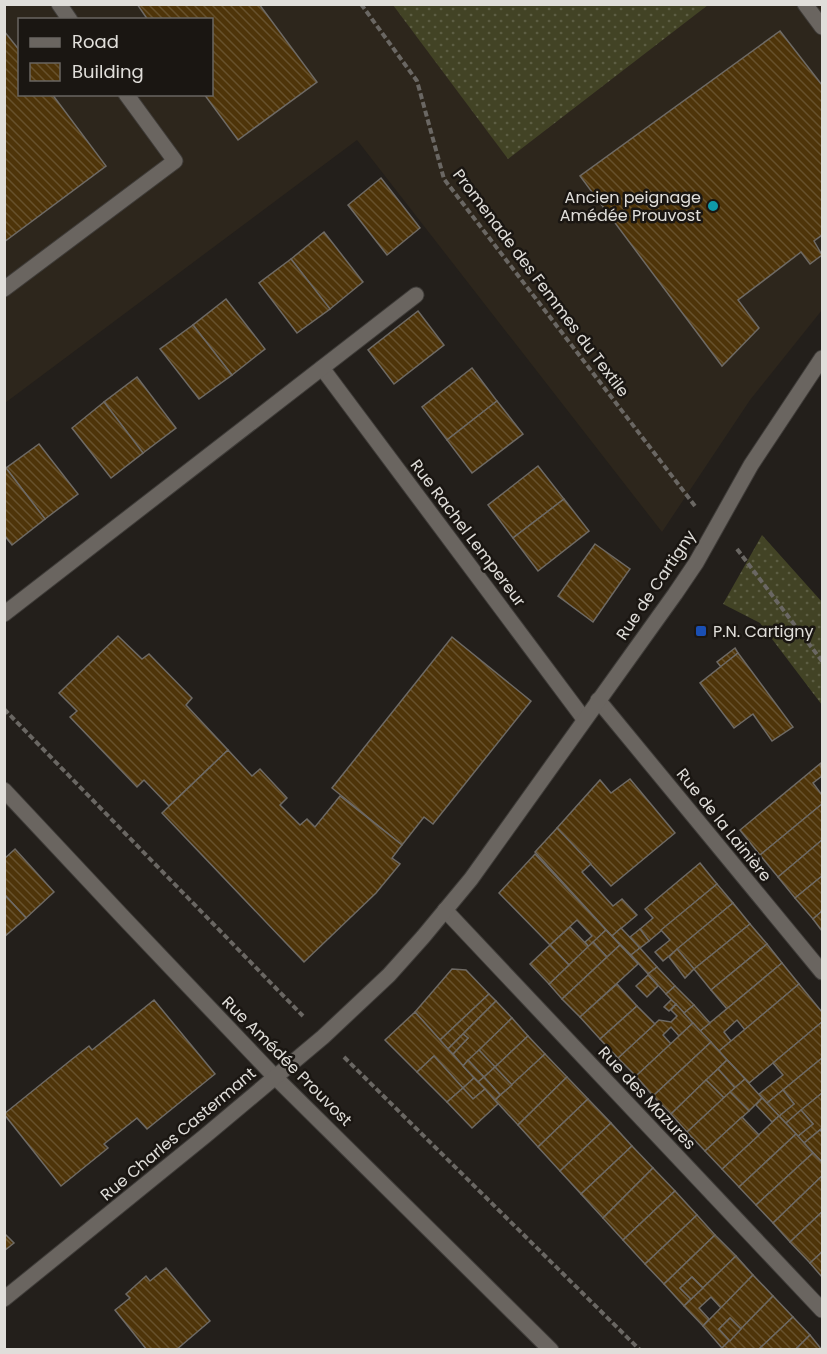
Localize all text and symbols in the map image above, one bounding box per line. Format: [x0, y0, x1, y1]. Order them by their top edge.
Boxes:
legend [18, 18, 213, 96]
text: Road [72, 29, 119, 54]
text: Building [72, 59, 144, 84]
street label: Promenade des Femmes du Textile [448, 164, 634, 402]
place label: Ancien peignage Amédée Prouvost [560, 186, 701, 227]
marker: Ancien peignage Amédée Prouvost [706, 199, 720, 213]
street label: Rue Rachel Lempereur [405, 455, 531, 611]
street label: Rue de Cartigny [611, 525, 701, 645]
place label: P.N. Cartigny [713, 620, 813, 643]
marker: P.N. Cartigny [694, 624, 708, 638]
street label: Rue de la Lainière [671, 763, 777, 887]
street label: Rue Amédée Prouvost [217, 991, 357, 1131]
street label: Rue des Mazures [593, 1041, 701, 1155]
street label: Rue Charles Castermant [95, 1062, 261, 1206]

